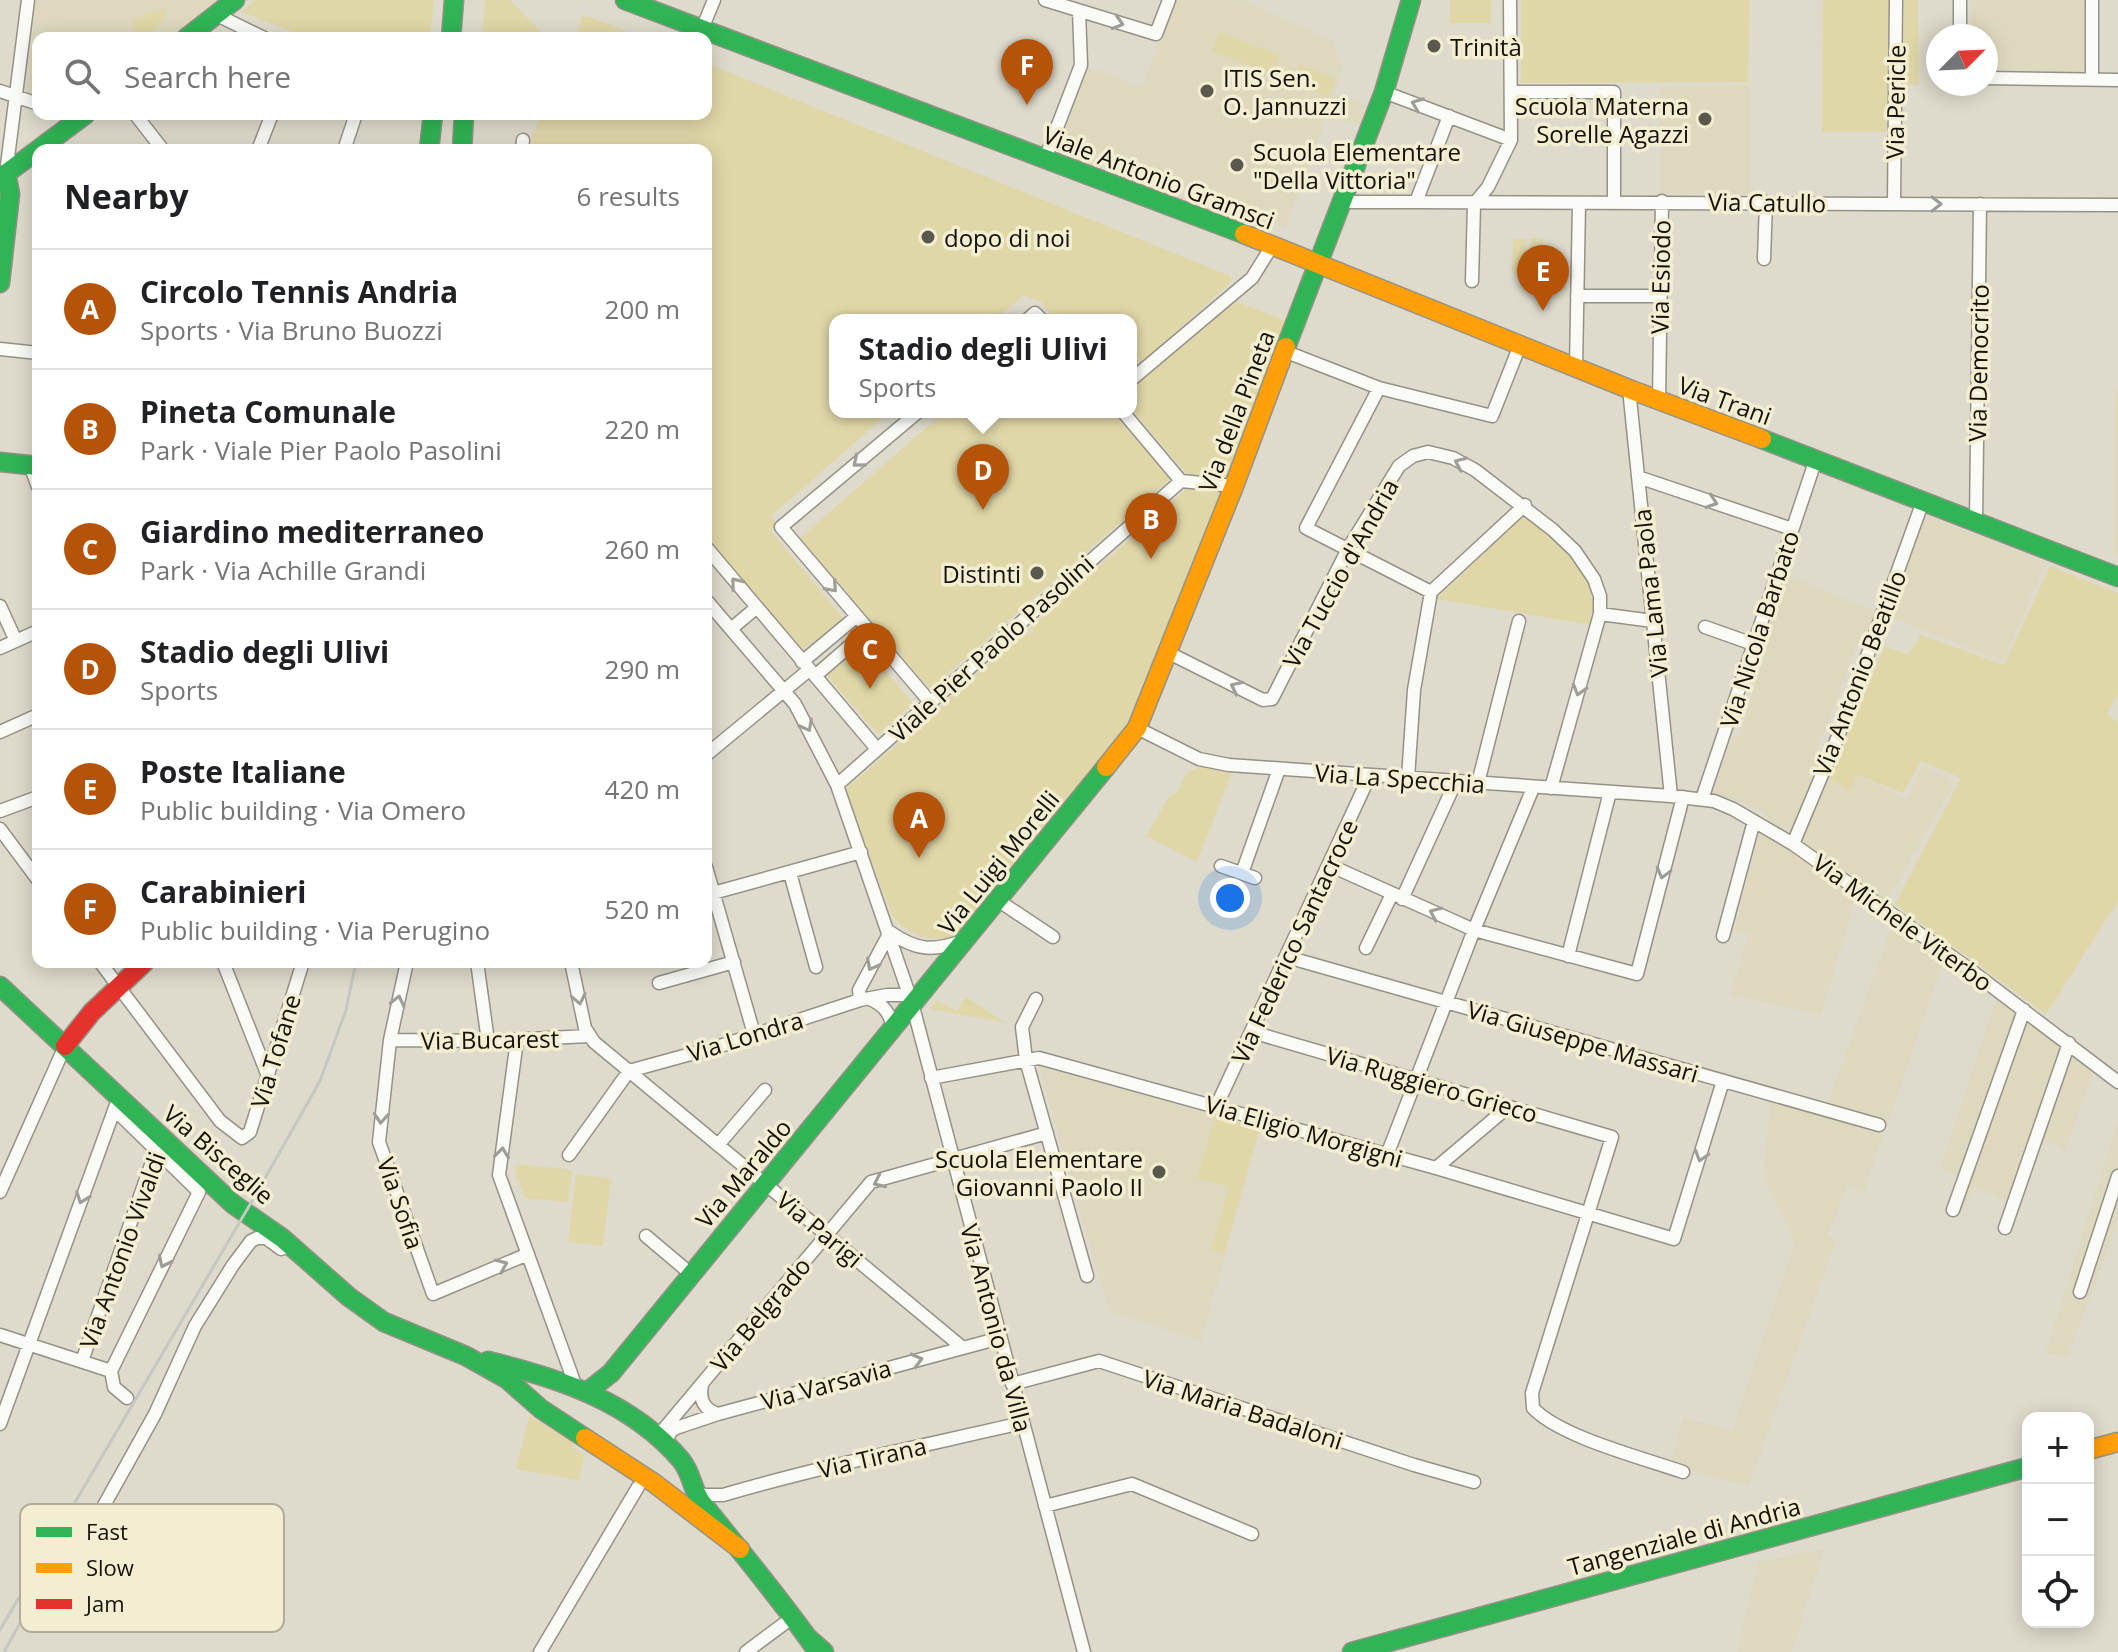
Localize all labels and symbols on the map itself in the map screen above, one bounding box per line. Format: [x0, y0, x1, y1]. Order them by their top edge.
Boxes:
one-way arrow [1110, 13, 1124, 29]
north arrow [1926, 24, 1998, 96]
place label: Trinità [1450, 30, 1522, 63]
marker: Trinità [1425, 37, 1443, 55]
pin: F [1001, 39, 1053, 105]
street label: Via Pericle [1878, 44, 1912, 160]
place label: ITIS Sen. O. Jannuzzi [1223, 61, 1347, 122]
marker: ITIS Sen. O. Jannuzzi [1198, 82, 1216, 100]
place label: Scuola Materna Sorelle Agazzi [1515, 89, 1689, 150]
one-way arrow [1411, 97, 1425, 114]
marker: Scuola Materna Sorelle Agazzi [1696, 110, 1714, 128]
street label: Viale Antonio Gramsci [1038, 118, 1280, 236]
place label: Scuola Elementare "Della Vittoria" [1253, 135, 1461, 196]
marker: Scuola Elementare "Della Vittoria" [1228, 156, 1246, 174]
street label: Via Catullo [1708, 184, 1826, 220]
one-way arrow [1930, 195, 1943, 213]
street label: Via Esiodo [1643, 220, 1677, 334]
place label: dopo di noi [944, 221, 1071, 254]
marker: dopo di noi [919, 228, 937, 246]
pin: E [1517, 245, 1569, 311]
street label: Via Democrito [1960, 284, 1996, 442]
street label: Via della Pineta [1190, 326, 1282, 496]
street label: Via Trani [1674, 368, 1776, 432]
pin: D [957, 444, 1009, 510]
one-way arrow [853, 452, 867, 467]
one-way arrow [1454, 456, 1468, 472]
street label: Via Tuccio d'Andria [1274, 473, 1406, 673]
pin: B [1125, 493, 1177, 559]
one-way arrow [1704, 493, 1718, 509]
street label: Via Lama Paola [1625, 507, 1675, 679]
street label: Via Nicola Barbato [1712, 526, 1806, 732]
street label: Viale Pier Paolo Pasolini [881, 547, 1101, 749]
place label: Distinti [942, 557, 1021, 590]
marker: Distinti [1028, 564, 1046, 582]
street label: Via Antonio Beatillo [1805, 565, 1913, 781]
one-way arrow [822, 577, 836, 592]
one-way arrow [731, 578, 746, 593]
pin: C [844, 623, 896, 689]
one-way arrow [1229, 681, 1244, 697]
one-way arrow [1572, 682, 1588, 696]
one-way arrow [798, 718, 813, 732]
street label: Via La Specchia [1314, 756, 1486, 800]
street label: Via Luigi Morelli [930, 783, 1066, 941]
pin: A [893, 792, 945, 858]
street label: Via Federico Santacroce [1223, 814, 1365, 1068]
street label: Via Michele Viterbo [1807, 846, 1999, 998]
one-way arrow [1656, 865, 1673, 879]
your location [1210, 878, 1250, 918]
one-way arrow [1429, 907, 1443, 923]
one-way arrow [866, 957, 881, 972]
street label: Via Tofane [242, 990, 308, 1112]
one-way arrow [570, 992, 587, 1006]
street label: Via Giuseppe Massari [1464, 992, 1702, 1090]
one-way arrow [389, 995, 406, 1008]
street label: Via Londra [683, 1003, 807, 1069]
street label: Via Bucarest [421, 1021, 559, 1057]
street label: Via Ruggiero Grieco [1323, 1038, 1541, 1130]
street label: Via Eligio Morgigni [1201, 1087, 1407, 1175]
street label: Via Bisceglie [157, 1097, 281, 1211]
street label: Via Maraldo [688, 1111, 798, 1235]
one-way arrow [373, 1112, 390, 1125]
place label: Scuola Elementare Giovanni Paolo II [935, 1142, 1143, 1203]
one-way arrow [493, 1146, 510, 1160]
street label: Via Antonio Vivaldi [71, 1147, 173, 1353]
one-way arrow [1694, 1148, 1710, 1162]
street label: Via Sofia [370, 1153, 432, 1253]
marker: Scuola Elementare Giovanni Paolo II [1150, 1163, 1168, 1181]
one-way arrow [872, 1172, 887, 1188]
street label: Via Parigi [770, 1183, 870, 1275]
one-way arrow [75, 1190, 92, 1204]
street label: Via Antonio da Villa [953, 1220, 1041, 1436]
street label: Via Belgrado [702, 1250, 818, 1378]
one-way arrow [158, 1253, 174, 1268]
one-way arrow [494, 1258, 508, 1275]
street label: Via Varsavia [757, 1351, 895, 1417]
one-way arrow [910, 1352, 923, 1369]
street label: Via Maria Badaloni [1139, 1361, 1347, 1457]
street label: Via Tirana [814, 1429, 930, 1485]
street label: Tangenziale di Andria [1564, 1489, 1804, 1583]
legend [20, 1504, 284, 1632]
text: Fast [86, 1516, 128, 1546]
text: Slow [86, 1552, 134, 1582]
text: Jam [84, 1588, 125, 1618]

